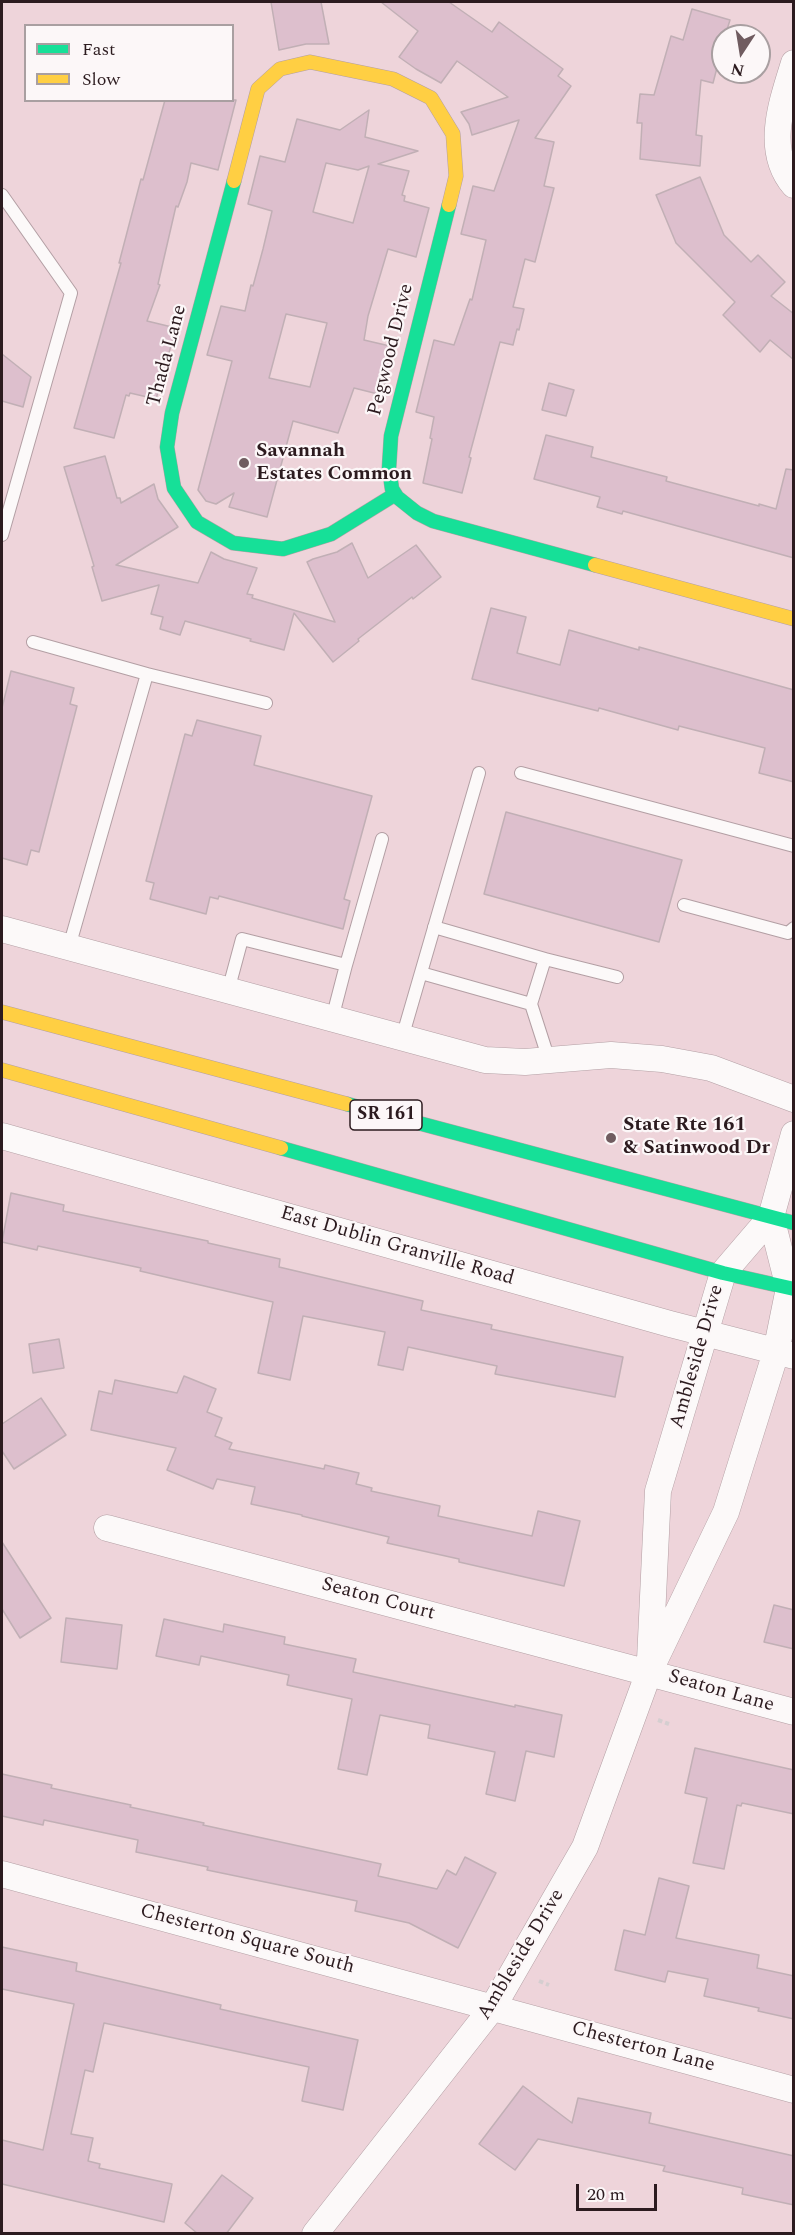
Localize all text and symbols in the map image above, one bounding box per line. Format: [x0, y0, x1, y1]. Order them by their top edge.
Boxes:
legend [24, 24, 234, 102]
north arrow [711, 24, 771, 84]
text: Fast [82, 36, 115, 63]
text: N [729, 57, 747, 83]
text: Slow [82, 66, 120, 93]
street label: Pegwood Drive [364, 282, 420, 418]
street label: Thada Lane [143, 302, 193, 410]
place label: Savannah Estates Common [256, 440, 412, 487]
marker: Savannah Estates Common [237, 456, 251, 470]
road number: SR 161 [350, 1100, 422, 1130]
place label: State Rte 161 & Satinwood Dr [623, 1114, 770, 1161]
marker: State Rte 161 & Satinwood Dr [604, 1131, 618, 1145]
street label: East Dublin Granville Road [277, 1202, 517, 1292]
street label: Ambleside Drive [666, 1282, 730, 1432]
street label: Seaton Court [319, 1573, 437, 1627]
street label: Seaton Lane [665, 1665, 777, 1719]
street label: Ambleside Drive [473, 1885, 571, 2025]
street label: Chesterton Square South [137, 1900, 357, 1980]
street label: Chesterton Lane [569, 2017, 717, 2079]
scale bar [579, 2172, 660, 2210]
text: 20 m [587, 2181, 625, 2208]

